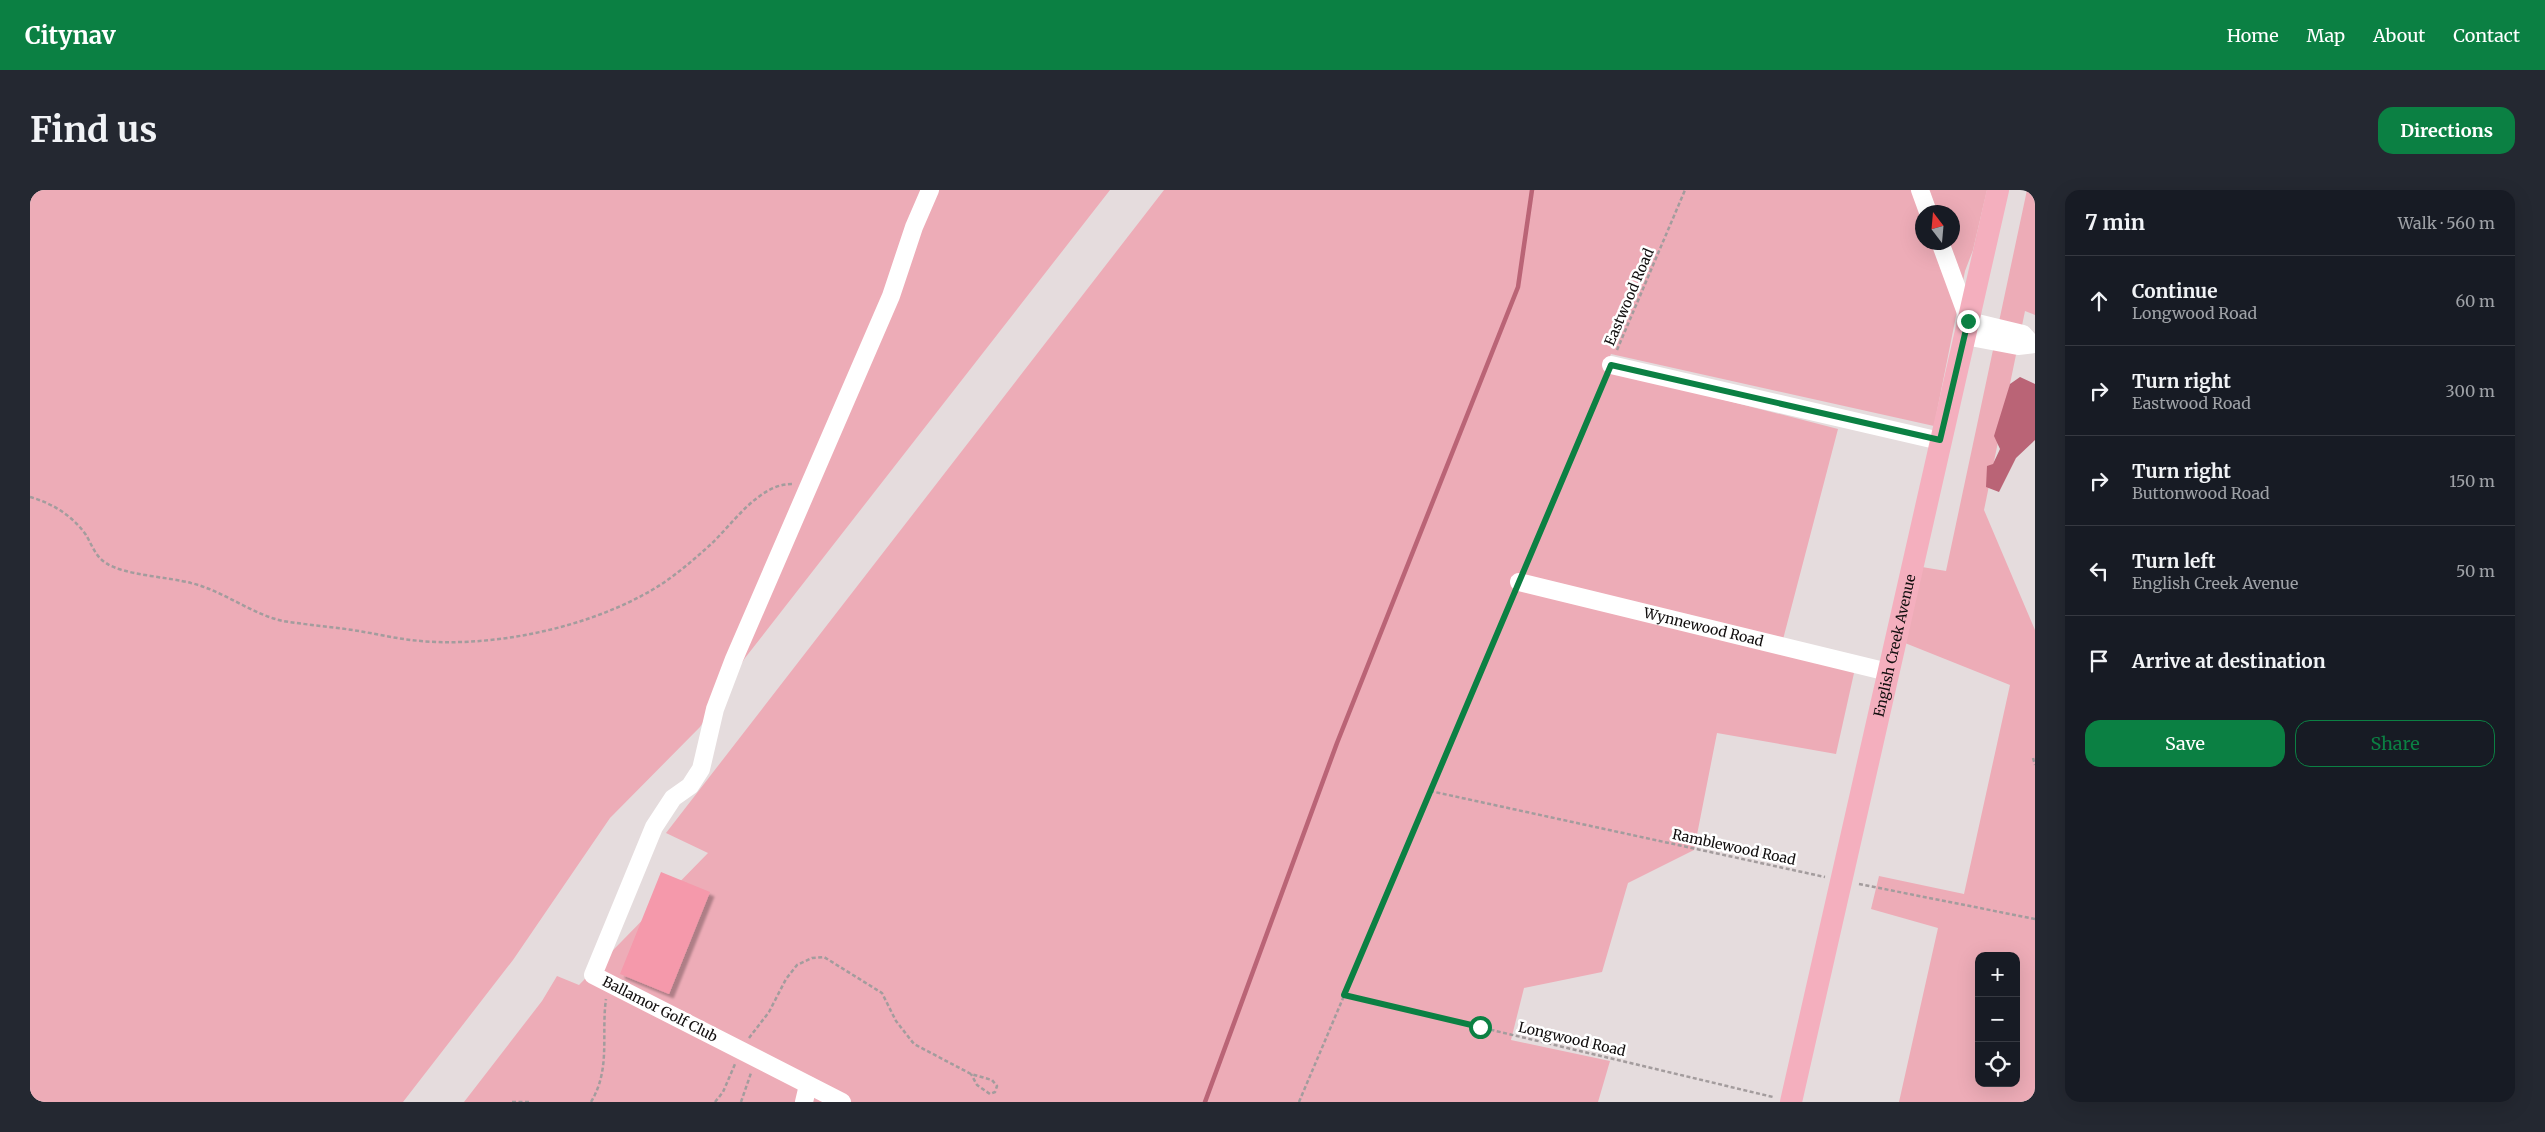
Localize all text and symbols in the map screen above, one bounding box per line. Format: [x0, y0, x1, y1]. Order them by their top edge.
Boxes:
text: Citynav [25, 20, 116, 51]
text: Home [2227, 24, 2279, 47]
text: Map [2307, 24, 2345, 47]
text: About [2373, 24, 2425, 47]
text: Contact [2453, 24, 2520, 47]
button: Directions [2378, 107, 2515, 154]
text: Find us [30, 108, 157, 152]
north arrow [1915, 205, 1960, 250]
text: 7 min [2085, 209, 2145, 236]
text: Walk · 560 m [2398, 213, 2495, 233]
street label: Eastwood Road [1600, 245, 1658, 348]
text: Continue [2132, 279, 2218, 303]
icon: ahead [2085, 287, 2113, 315]
text: 60 m [2455, 291, 2495, 311]
text: Longwood Road [2132, 303, 2257, 323]
route end [1957, 310, 1980, 333]
text: Turn right [2132, 369, 2231, 393]
icon: right [2085, 377, 2113, 405]
text: 300 m [2446, 381, 2495, 401]
text: Eastwood Road [2132, 393, 2251, 413]
text: Turn right [2132, 459, 2231, 483]
icon: right [2085, 467, 2113, 495]
text: 150 m [2449, 471, 2495, 491]
text: Buttonwood Road [2132, 483, 2270, 503]
text: Turn left [2132, 549, 2216, 573]
icon: left [2085, 557, 2113, 585]
text: 50 m [2456, 561, 2495, 581]
street label: English Creek Avenue [1870, 573, 1919, 719]
text: English Creek Avenue [2132, 573, 2298, 593]
street label: Wynnewood Road [1641, 604, 1766, 650]
icon: arrive [2085, 647, 2113, 675]
text: Arrive at destination [2132, 649, 2326, 673]
button: Save [2085, 720, 2285, 767]
button: Share [2295, 720, 2495, 767]
street label: Ramblewood Road [1671, 825, 1798, 869]
map controls [1975, 952, 2020, 1087]
button: + [1975, 952, 2020, 997]
street label: Ballamor Golf Club [599, 972, 721, 1046]
button: − [1975, 997, 2020, 1042]
route start [1469, 1016, 1492, 1039]
street label: Longwood Road [1517, 1018, 1628, 1060]
button: locate [1975, 1042, 2020, 1087]

